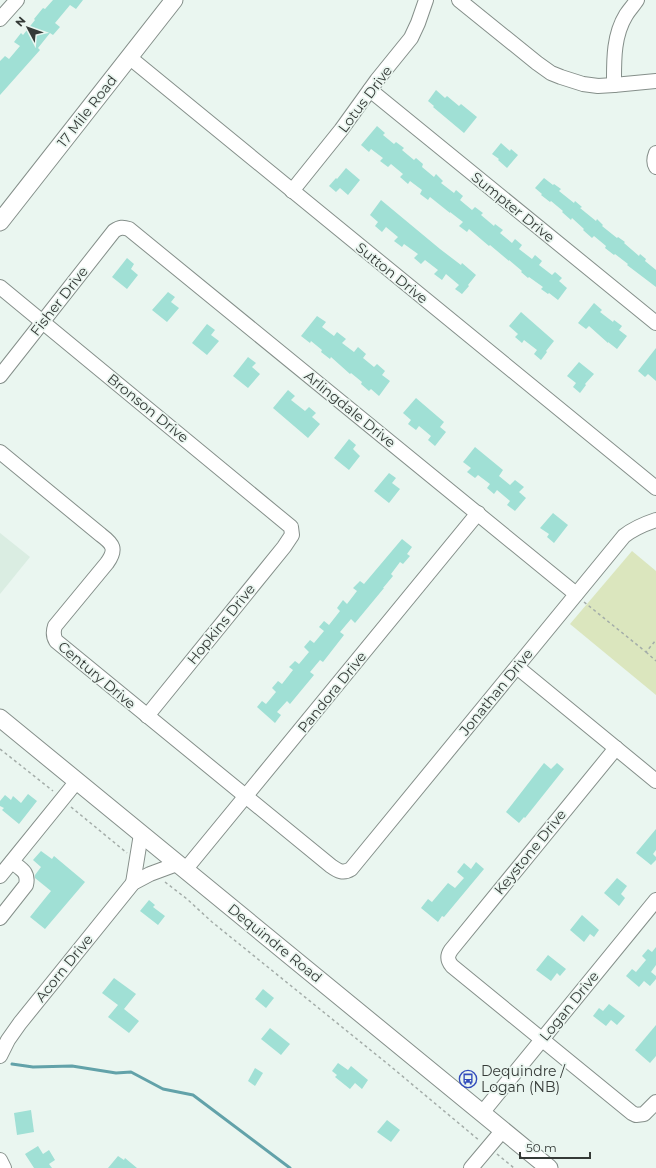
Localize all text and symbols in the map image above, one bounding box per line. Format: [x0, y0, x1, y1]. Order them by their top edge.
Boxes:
north arrow [8, 8, 48, 48]
text: N [12, 13, 29, 29]
street label: Lotus Drive [334, 62, 396, 136]
street label: 17 Mile Road [53, 71, 121, 151]
street label: Sumpter Drive [468, 168, 558, 246]
street label: Sutton Drive [352, 238, 432, 308]
street label: Fisher Drive [26, 263, 92, 339]
street label: Arlingdale Drive [301, 367, 399, 451]
street label: Bronson Drive [104, 370, 192, 446]
street label: Hopkins Drive [183, 580, 259, 668]
street label: Century Drive [54, 637, 140, 713]
street label: Jonathan Drive [455, 645, 537, 740]
street label: Pandora Drive [294, 648, 370, 736]
street label: Keystone Drive [490, 806, 570, 898]
street label: Dequindre Road [224, 900, 326, 986]
street label: Acorn Drive [31, 931, 97, 1005]
street label: Logan Drive [535, 967, 603, 1045]
place label: Dequindre / Logan (NB) [481, 1062, 566, 1096]
bus stop icon: Dequindre / Logan (NB) [458, 1069, 478, 1089]
scale bar [520, 1134, 590, 1160]
text: 50 m [526, 1140, 557, 1155]

